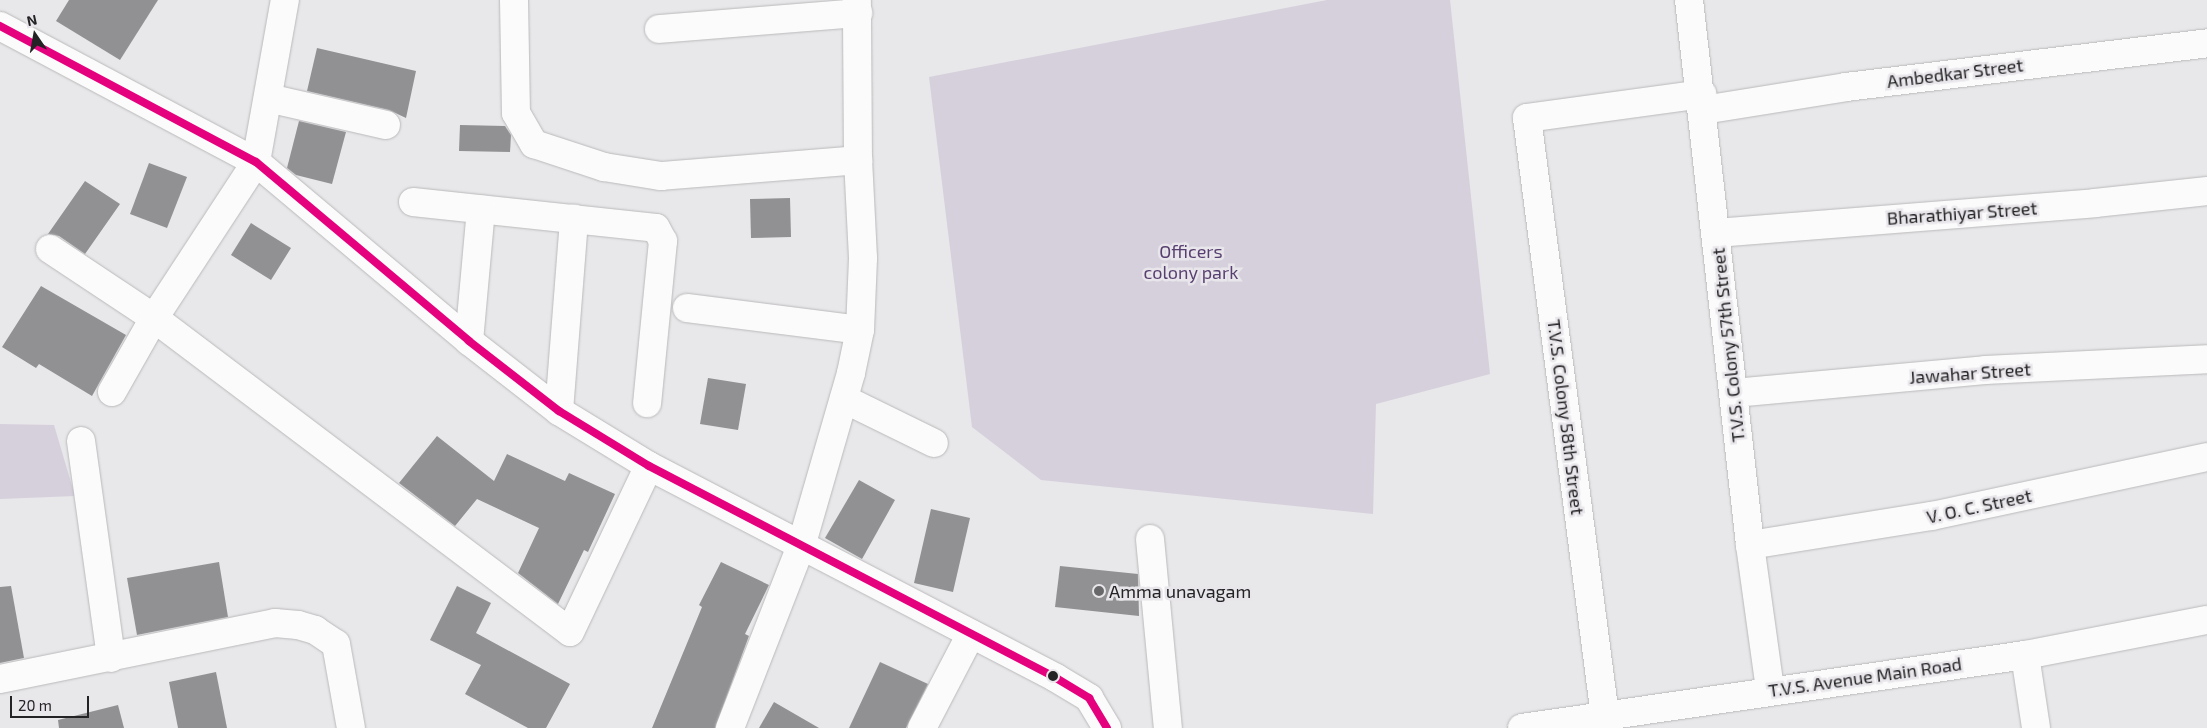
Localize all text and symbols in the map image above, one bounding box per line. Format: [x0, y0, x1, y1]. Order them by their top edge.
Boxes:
north arrow [10, 10, 60, 60]
text: N [25, 10, 38, 29]
street label: Ambedkar Street [1885, 54, 2025, 92]
street label: Bharathiyar Street [1886, 197, 2038, 229]
park label: Officers colony park [1143, 241, 1239, 284]
street label: T.V.S. Colony 57th Street [1707, 247, 1749, 443]
street label: T.V.S. Colony 58th Street [1543, 318, 1589, 516]
street label: Jawahar Street [1908, 358, 2032, 388]
street label: V. O. C. Street [1925, 484, 2033, 528]
place label: Amma unavagam [1109, 580, 1251, 602]
marker: Amma unavagam [1093, 585, 1105, 597]
street label: T.V.S. Avenue Main Road [1767, 653, 1963, 701]
unlabelled marker [1048, 671, 1058, 681]
scale bar [12, 686, 91, 718]
text: 20 m [18, 696, 52, 714]

